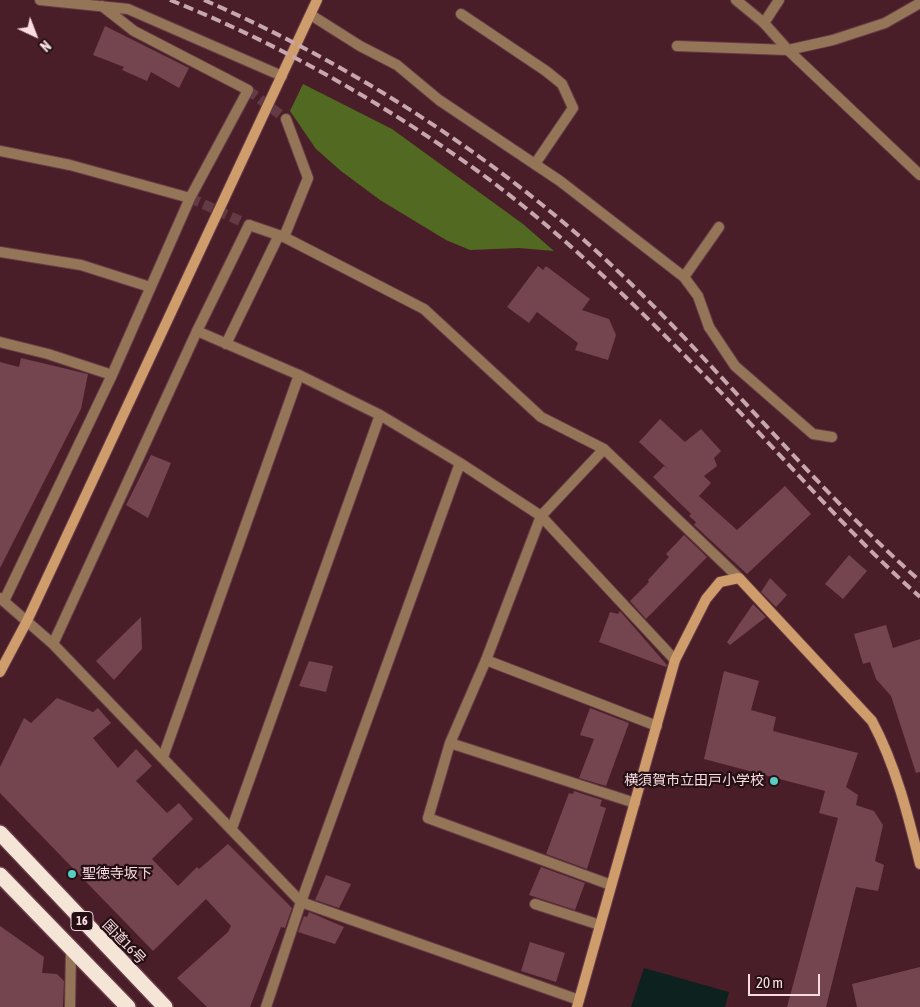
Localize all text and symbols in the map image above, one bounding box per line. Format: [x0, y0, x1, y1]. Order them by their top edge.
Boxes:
north arrow [10, 10, 60, 60]
text: N [37, 37, 54, 55]
place label: 横須賀市立田戸小学校 [624, 773, 764, 789]
marker: 横須賀市立田戸小学校 [768, 775, 780, 787]
place label: 聖徳寺坂下 [82, 866, 152, 882]
marker: 聖徳寺坂下 [66, 868, 78, 880]
road number: 16 [71, 911, 93, 930]
street label: 国道16号 [99, 916, 149, 968]
scale bar [750, 964, 822, 996]
text: 20 m [756, 974, 783, 991]

